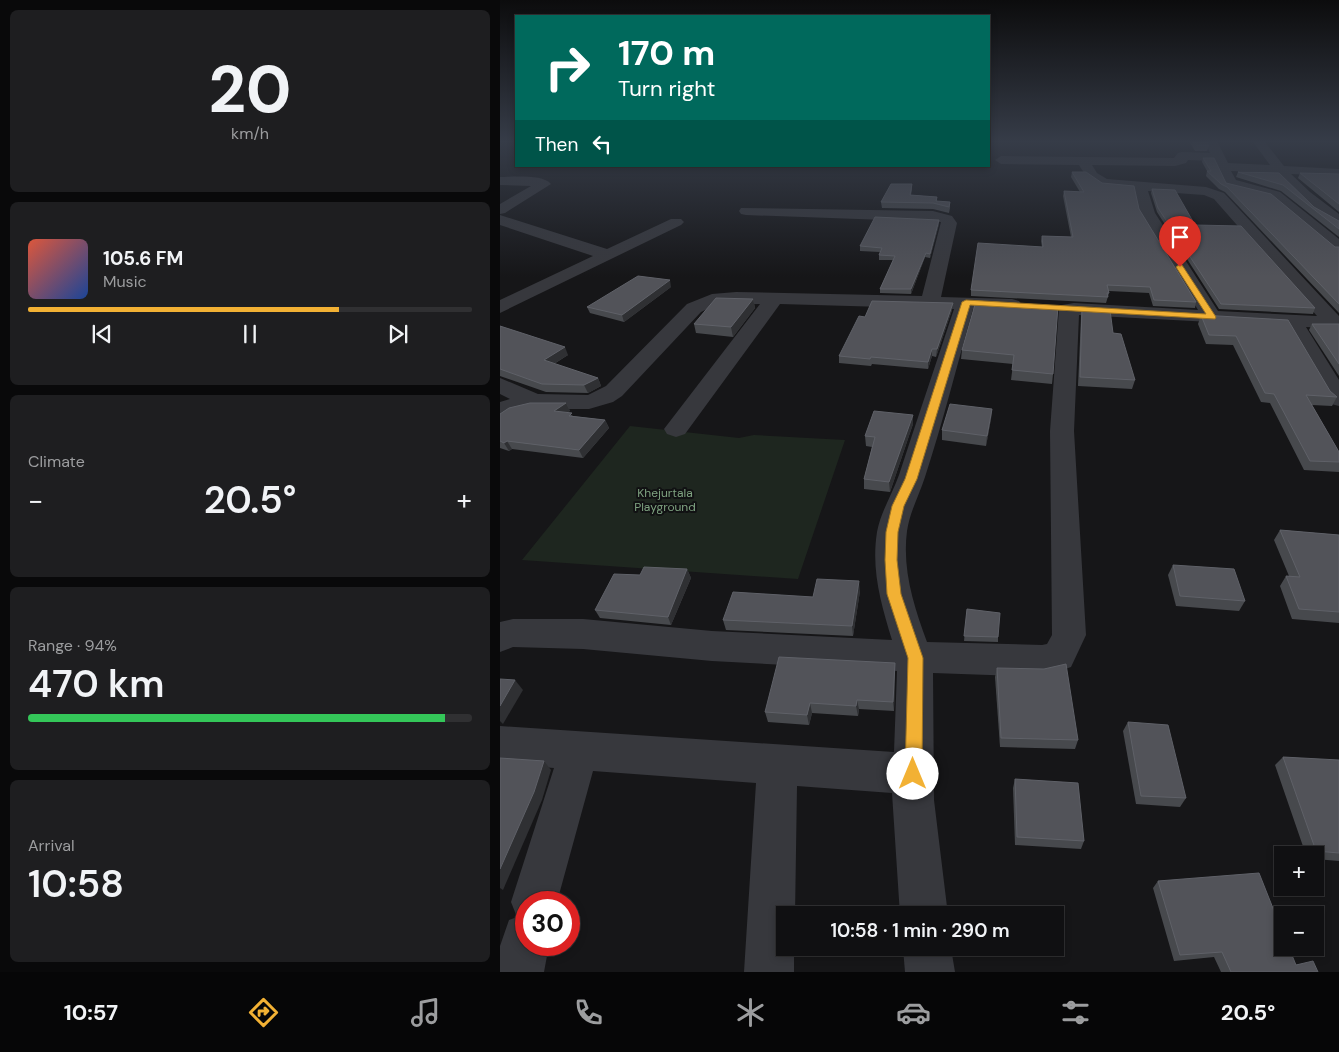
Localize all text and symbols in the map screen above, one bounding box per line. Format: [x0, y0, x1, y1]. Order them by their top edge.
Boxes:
text: 170 m [618, 30, 715, 76]
icon: right [535, 35, 600, 100]
text: 20 [209, 48, 292, 132]
text: Turn right [618, 74, 715, 103]
text: km/h [231, 123, 269, 144]
icon: left [588, 130, 616, 158]
text: Then [535, 132, 578, 157]
pin [1159, 216, 1201, 267]
icon: arrive [1166, 223, 1194, 251]
text: 105.6 FM [103, 246, 183, 271]
text: Music [103, 271, 147, 292]
icon: previous [88, 320, 116, 348]
icon: pause [236, 320, 264, 348]
icon: next [384, 320, 412, 348]
text: Climate [28, 451, 85, 472]
text: 20.5° [204, 475, 296, 525]
text: − [28, 482, 43, 519]
text: + [457, 482, 472, 519]
park label: Khejurtala Playground [634, 485, 696, 515]
text: Range · 94% [28, 635, 117, 656]
text: 470 km [28, 659, 164, 709]
position arrow [886, 747, 938, 799]
text: Arrival [28, 835, 75, 856]
map controls [1274, 846, 1324, 956]
button: + [1274, 846, 1324, 896]
text: 10:58 [28, 859, 124, 909]
speed limit sign: 30 [515, 891, 580, 956]
button: − [1274, 906, 1324, 956]
text: 10:58 · 1 min · 290 m [830, 918, 1010, 943]
icon: directions [246, 995, 281, 1030]
icon: music [408, 995, 443, 1030]
icon: phone [571, 995, 606, 1030]
icon: climate [733, 995, 768, 1030]
icon: car [896, 995, 931, 1030]
icon: filters [1058, 995, 1093, 1030]
text: 10:57 [64, 998, 118, 1027]
text: 20.5° [1221, 998, 1275, 1027]

